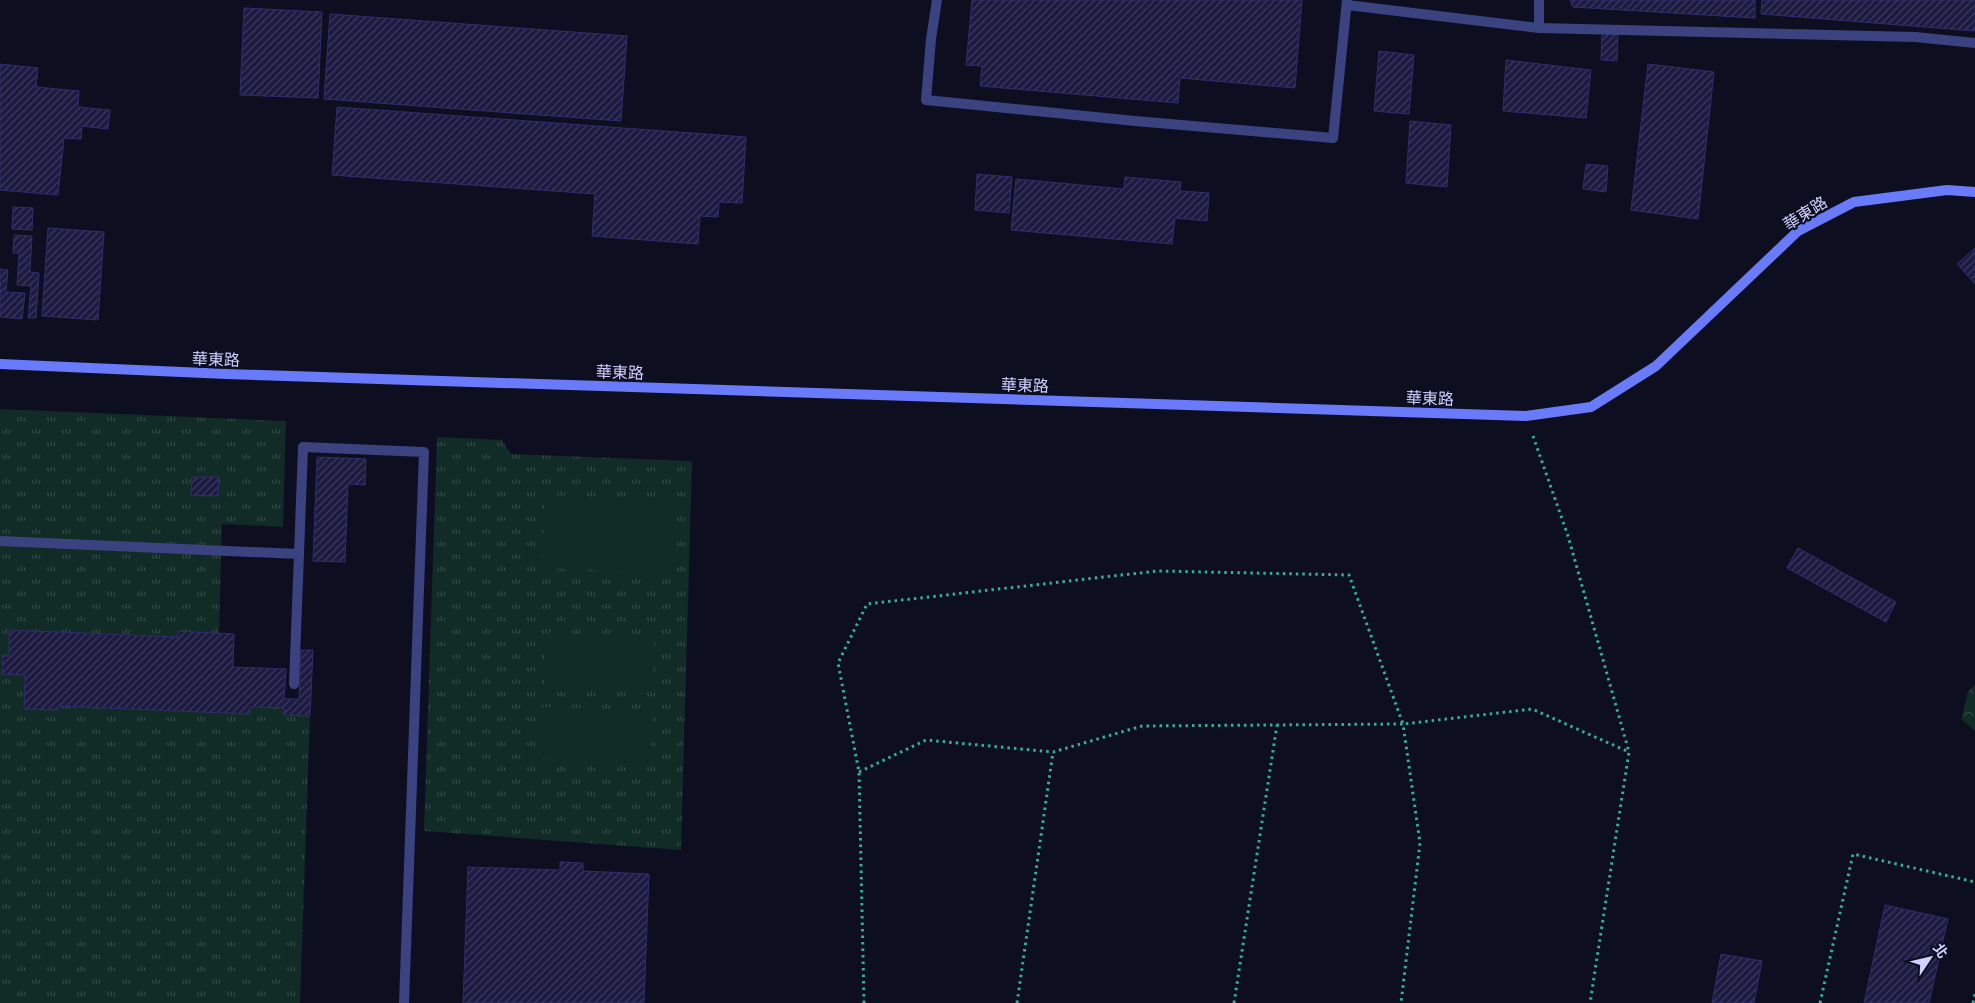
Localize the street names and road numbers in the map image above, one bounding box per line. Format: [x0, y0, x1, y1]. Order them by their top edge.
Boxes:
street label: 華東路 [1779, 192, 1831, 234]
street label: 華東路 [192, 348, 240, 370]
street label: 華東路 [596, 361, 644, 383]
street label: 華東路 [1001, 374, 1049, 396]
street label: 華東路 [1406, 387, 1454, 409]

